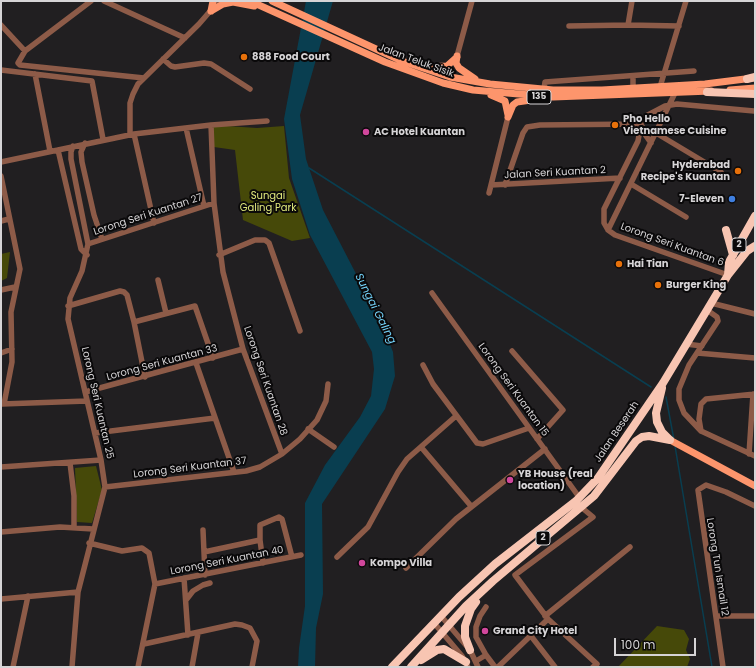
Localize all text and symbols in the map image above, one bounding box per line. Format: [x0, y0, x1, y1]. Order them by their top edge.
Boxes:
street label: Jalan Teluk Sisik [376, 42, 456, 80]
place label: 888 Food Court [252, 51, 330, 63]
marker: 888 Food Court [239, 52, 249, 62]
road number: 135 [527, 90, 551, 104]
place label: Pho Hello Vietnamese Cuisine [623, 113, 726, 136]
marker: Pho Hello Vietnamese Cuisine [610, 120, 620, 130]
place label: AC Hotel Kuantan [374, 126, 465, 138]
marker: AC Hotel Kuantan [361, 127, 371, 137]
place label: Hyderabad Recipe's Kuantan [641, 159, 730, 182]
street label: Jalan Seri Kuantan 2 [504, 164, 606, 182]
marker: Hyderabad Recipe's Kuantan [733, 166, 743, 176]
park label: Sungai Galing Park [240, 190, 296, 214]
street label: Lorong Seri Kuantan 27 [92, 192, 204, 238]
place label: 7-Eleven [679, 193, 724, 205]
marker: 7-Eleven [727, 194, 737, 204]
street label: Lorong Seri Kuantan 6 [619, 221, 725, 269]
road number: 2 [732, 238, 746, 252]
place label: Hai Tian [627, 258, 669, 270]
marker: Hai Tian [614, 259, 624, 269]
water label: Sungai Galing [352, 272, 398, 346]
place label: Burger King [666, 279, 726, 291]
marker: Burger King [653, 280, 663, 290]
street label: Lorong Seri Kuantan 28 [241, 325, 289, 437]
street label: Lorong Seri Kuantan 15 [475, 341, 551, 439]
street label: Lorong Seri Kuantan 33 [105, 342, 219, 384]
street label: Lorong Seri Kuantan 25 [78, 346, 116, 460]
street label: Jalan Beserah [592, 399, 642, 465]
street label: Lorong Seri Kuantan 37 [133, 455, 247, 481]
place label: YB House (real location) [518, 468, 593, 492]
marker: YB House (real location) [505, 475, 515, 485]
street label: Lorong Tun Ismail 12 [703, 517, 731, 617]
road number: 2 [536, 531, 550, 545]
street label: Lorong Seri Kuantan 40 [169, 544, 285, 578]
place label: Kompo Villa [370, 557, 432, 569]
marker: Kompo Villa [357, 558, 367, 568]
place label: Grand City Hotel [493, 625, 577, 637]
marker: Grand City Hotel [480, 626, 490, 636]
scale bar [616, 630, 698, 656]
text: 100 m [621, 636, 655, 653]

